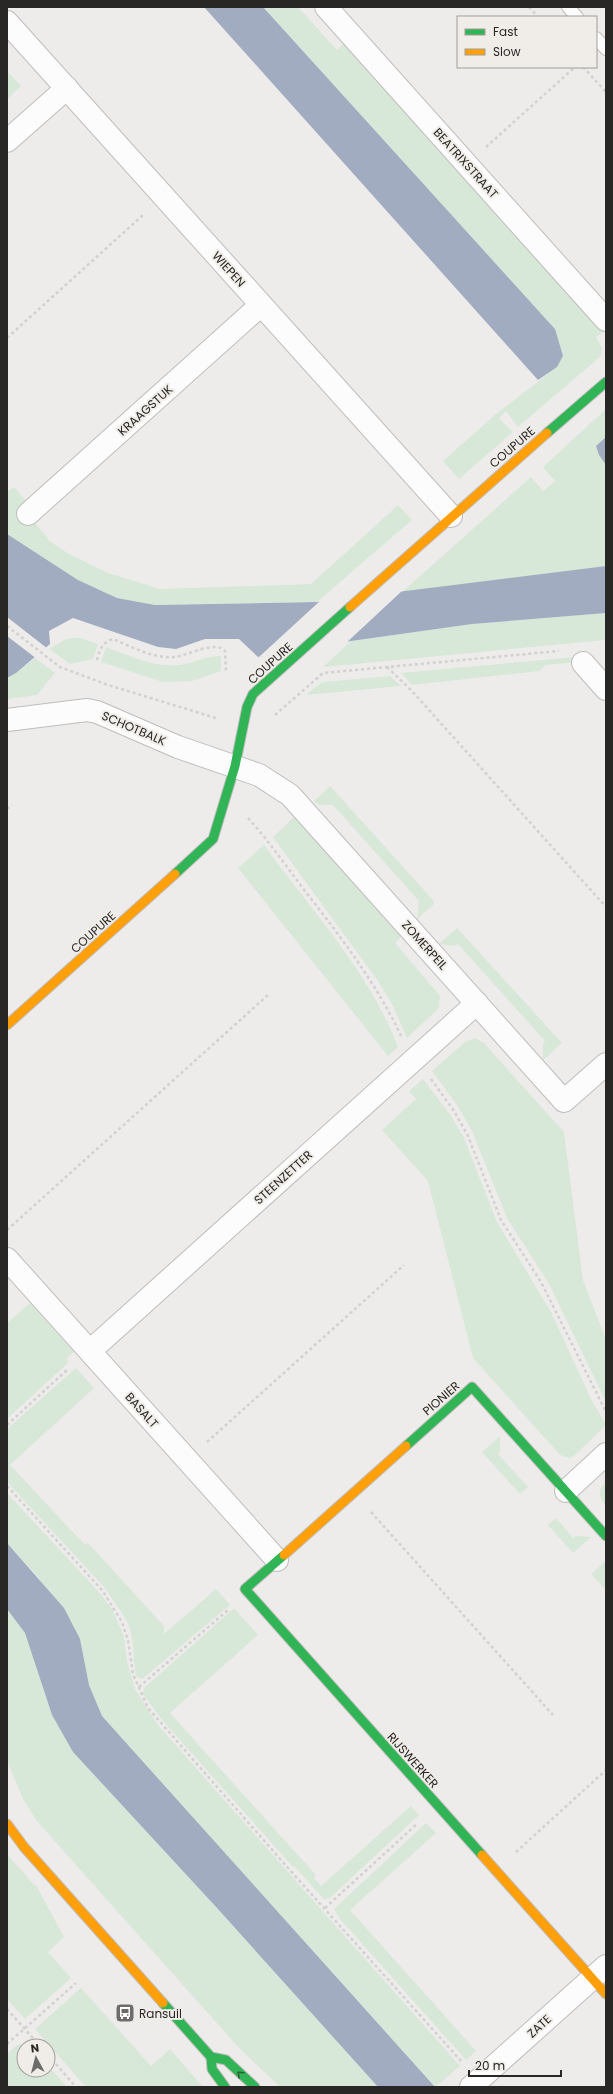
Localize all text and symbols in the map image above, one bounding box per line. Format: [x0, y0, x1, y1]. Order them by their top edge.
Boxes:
legend [457, 16, 597, 68]
text: Fast [493, 23, 518, 40]
text: Slow [493, 43, 521, 60]
street label: BEATRIXSTRAAT [430, 124, 503, 202]
street label: WIEPEN [209, 248, 249, 290]
street label: KRAAGSTUK [114, 381, 176, 439]
street label: COUPURE [486, 422, 538, 472]
street label: COUPURE [244, 638, 296, 688]
street label: SCHOTBALK [99, 707, 169, 749]
street label: COUPURE [67, 907, 119, 957]
street label: ZOMERPEIL [398, 917, 452, 973]
street label: STEENZETTER [250, 1146, 316, 1208]
street label: PIONIER [419, 1377, 463, 1419]
street label: BASALT [122, 1389, 163, 1432]
street label: RIJSWERKER [383, 1728, 443, 1792]
bus stop icon: Ransuil [114, 2002, 136, 2024]
place label: Ransuil [139, 2005, 182, 2022]
street label: ZATE [523, 2011, 555, 2041]
north arrow [16, 2038, 56, 2078]
text: N [30, 2040, 40, 2057]
scale bar [469, 2052, 561, 2078]
text: 20 m [475, 2057, 505, 2074]
one-way arrow [237, 2071, 245, 2078]

